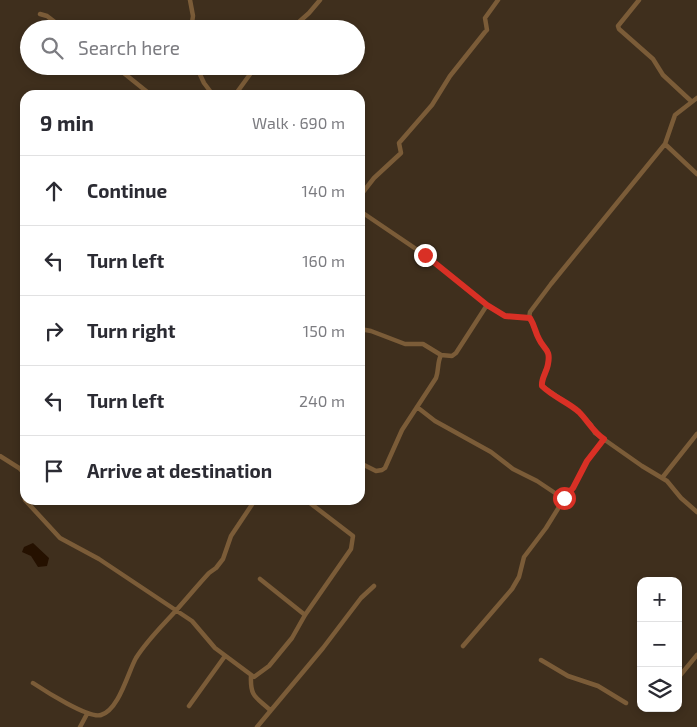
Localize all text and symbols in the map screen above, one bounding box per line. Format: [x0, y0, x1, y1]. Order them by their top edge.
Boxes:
search box [20, 20, 365, 75]
icon: search [38, 34, 66, 62]
text: Search here [78, 36, 180, 59]
text: 9 min [40, 110, 94, 135]
text: Walk · 690 m [252, 113, 345, 132]
icon: ahead [40, 177, 68, 205]
text: Continue [87, 179, 167, 202]
text: 140 m [302, 181, 345, 200]
route end [414, 244, 437, 267]
icon: left [40, 247, 68, 275]
text: Turn left [87, 249, 164, 272]
text: 160 m [302, 251, 345, 270]
icon: right [40, 317, 68, 345]
text: Turn right [87, 319, 175, 342]
text: 150 m [303, 321, 345, 340]
icon: left [40, 387, 68, 415]
text: Turn left [87, 389, 164, 412]
text: 240 m [299, 391, 345, 410]
icon: arrive [40, 457, 68, 485]
text: Arrive at destination [87, 459, 272, 482]
route start [553, 487, 576, 510]
map controls [637, 577, 682, 712]
button: + [637, 577, 682, 622]
button: − [637, 622, 682, 667]
button: layers [637, 667, 682, 712]

